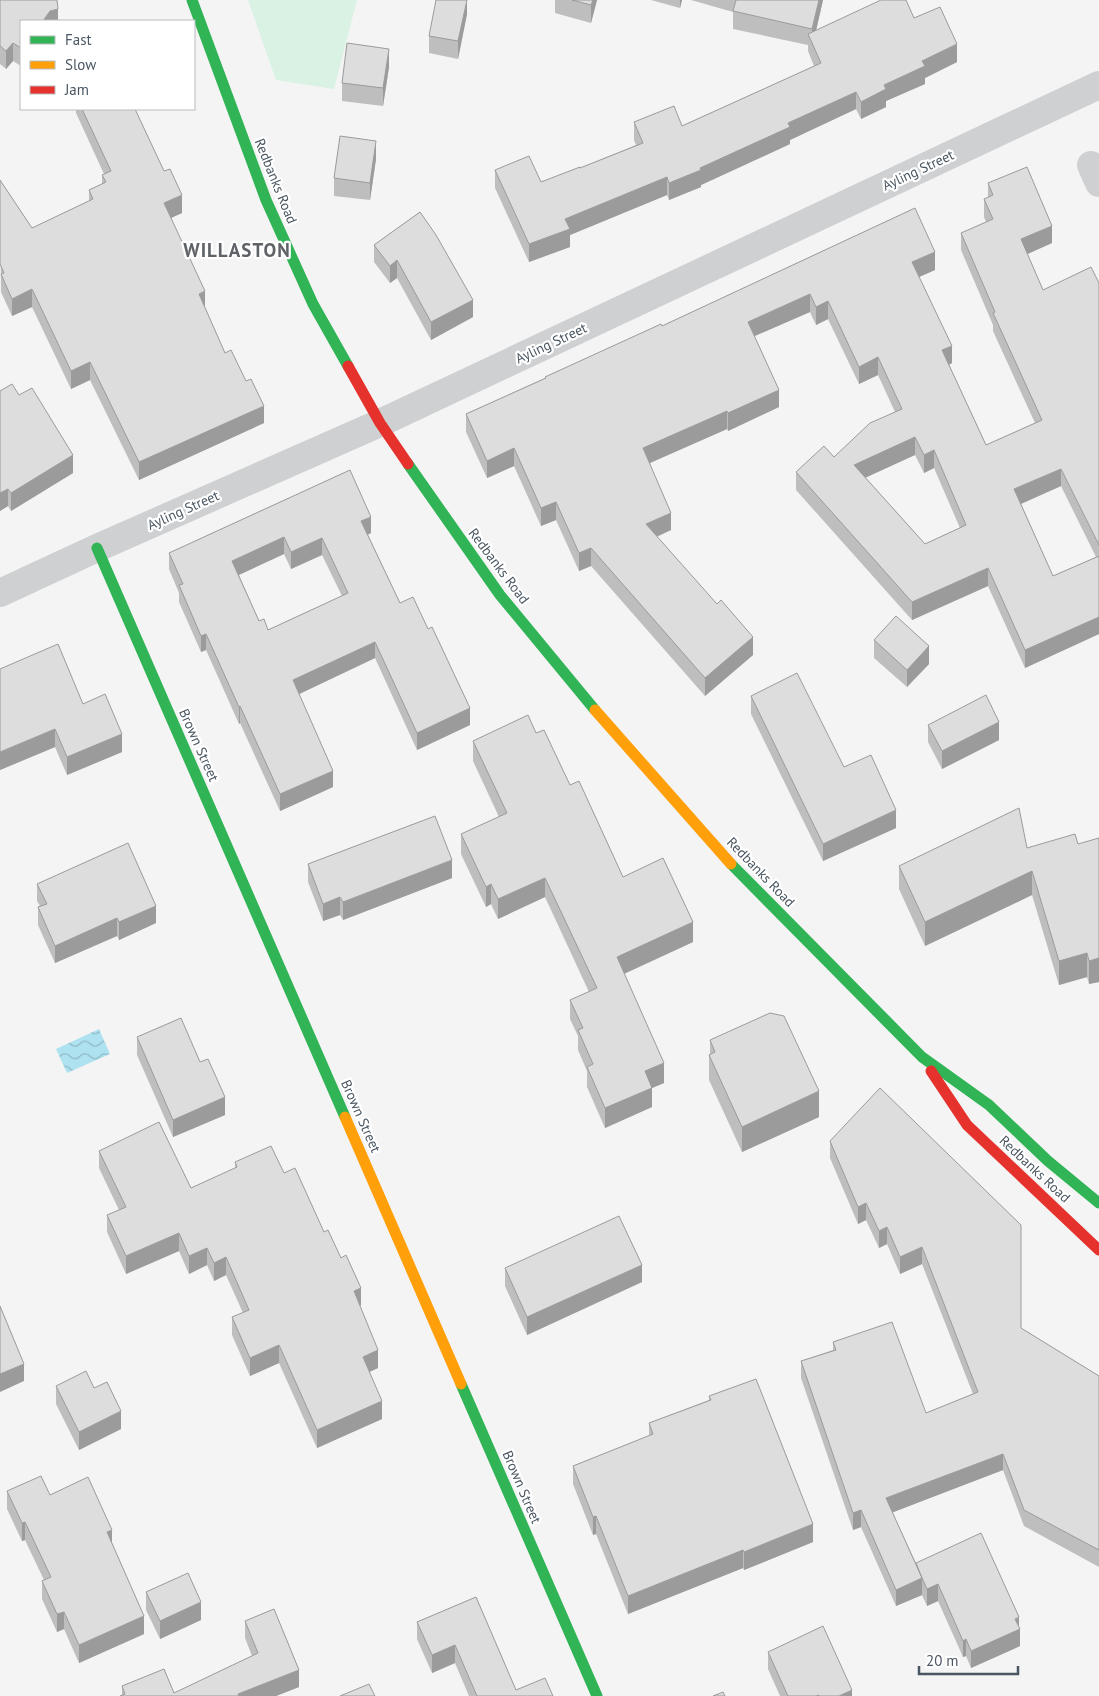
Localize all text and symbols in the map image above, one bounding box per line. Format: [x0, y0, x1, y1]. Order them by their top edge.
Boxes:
legend [20, 20, 195, 110]
text: Fast [65, 30, 92, 49]
text: Slow [65, 55, 96, 74]
text: Jam [64, 80, 89, 99]
street label: Redbanks Road [251, 136, 301, 226]
street label: Ayling Street [879, 146, 957, 194]
district label: WILLASTON [183, 238, 291, 262]
street label: Ayling Street [512, 319, 590, 367]
street label: Ayling Street [144, 486, 222, 534]
street label: Redbanks Road [465, 524, 533, 608]
street label: Brown Street [175, 706, 223, 784]
street label: Redbanks Road [723, 833, 799, 911]
street label: Brown Street [337, 1077, 385, 1155]
street label: Redbanks Road [996, 1132, 1074, 1206]
street label: Brown Street [499, 1448, 546, 1527]
scale bar [919, 1644, 1018, 1676]
text: 20 m [926, 1651, 959, 1670]

